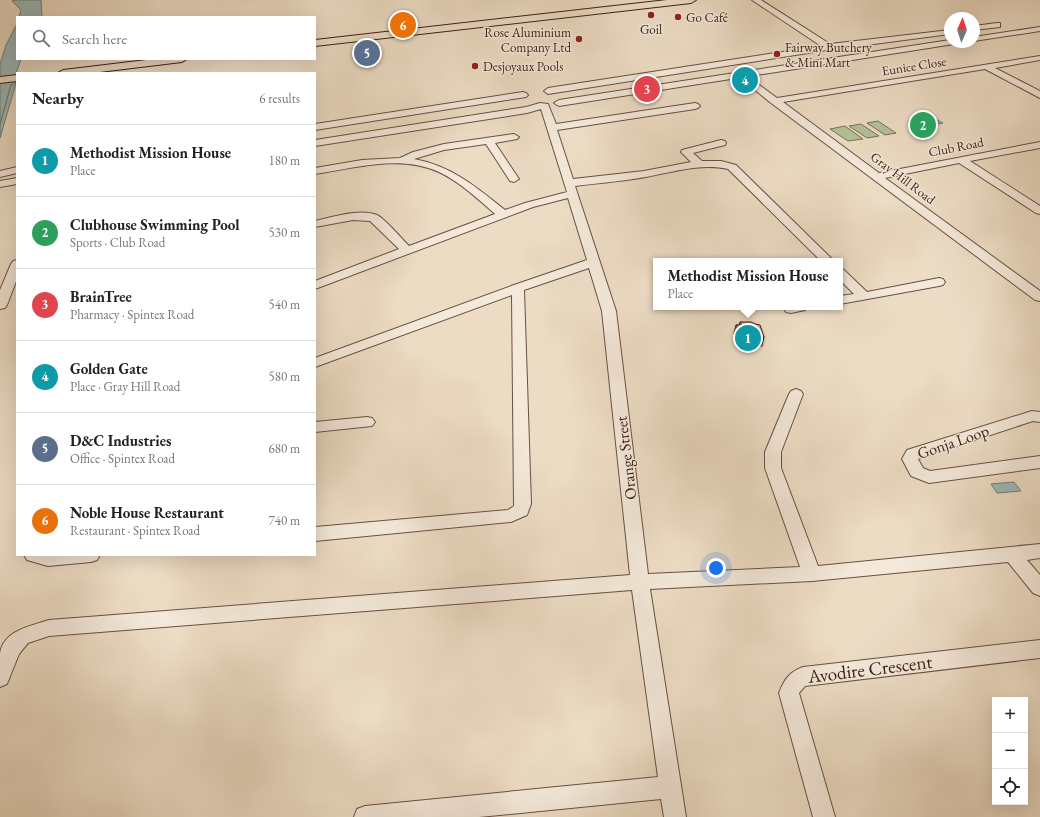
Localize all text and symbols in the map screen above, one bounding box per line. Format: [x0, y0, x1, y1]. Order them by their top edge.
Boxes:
place label: Go Café [686, 9, 728, 26]
pin: 6 [390, 10, 416, 40]
marker: Goil [646, 10, 656, 20]
marker: Go Café [673, 12, 683, 22]
north arrow [944, 12, 980, 48]
search box [16, 16, 316, 60]
place label: Goil [640, 21, 662, 38]
place label: Rose Aluminium Company Ltd [484, 24, 571, 56]
icon: search [30, 27, 52, 49]
text: Search here [62, 29, 127, 48]
marker: Rose Aluminium Company Ltd [574, 34, 584, 44]
pin: 5 [354, 38, 380, 68]
place label: Fairway Butchery & Mini Mart [785, 39, 872, 71]
marker: Fairway Butchery & Mini Mart [772, 49, 782, 59]
street label: Eunice Close [881, 53, 947, 79]
place label: Desjoyaux Pools [483, 58, 563, 75]
marker: Desjoyaux Pools [470, 61, 480, 71]
pin: 4 [732, 65, 758, 95]
pin: 3 [634, 74, 660, 104]
text: Nearby [32, 87, 84, 109]
text: 6 results [259, 90, 300, 107]
pin: 2 [910, 110, 936, 140]
street label: Club Road [927, 133, 985, 161]
text: Methodist Mission House [70, 143, 231, 162]
street label: Gray Hill Road [867, 148, 939, 208]
text: 1 [42, 152, 48, 169]
text: 180 m [269, 152, 300, 169]
text: Place [70, 162, 96, 179]
text: Clubhouse Swimming Pool [70, 215, 239, 234]
text: 2 [42, 224, 48, 241]
text: 530 m [269, 224, 300, 241]
text: Sports · Club Road [70, 234, 165, 251]
popup [653, 258, 843, 310]
text: Methodist Mission House [667, 266, 829, 285]
text: Place [667, 285, 693, 302]
text: BrainTree [70, 287, 132, 306]
text: 3 [42, 296, 48, 313]
text: 540 m [269, 296, 300, 313]
text: Pharmacy · Spintex Road [70, 306, 194, 323]
pin: 1 [735, 323, 761, 353]
text: Golden Gate [70, 359, 148, 378]
text: 4 [42, 368, 48, 385]
text: 580 m [269, 368, 300, 385]
text: Place · Gray Hill Road [70, 378, 180, 395]
street label: Orange Street [610, 415, 642, 501]
street label: Gonja Loop [914, 420, 992, 464]
text: D&C Industries [70, 431, 171, 450]
text: 5 [42, 440, 48, 457]
text: 680 m [269, 440, 300, 457]
text: Office · Spintex Road [70, 450, 175, 467]
text: Noble House Restaurant [70, 503, 224, 522]
text: 6 [42, 512, 48, 529]
text: 740 m [269, 512, 300, 529]
text: Restaurant · Spintex Road [70, 522, 200, 539]
your location [706, 558, 726, 578]
street label: Avodire Crescent [805, 649, 934, 689]
map controls [992, 697, 1028, 805]
button: + [992, 697, 1028, 733]
button: − [992, 733, 1028, 769]
button: locate [992, 769, 1028, 805]

